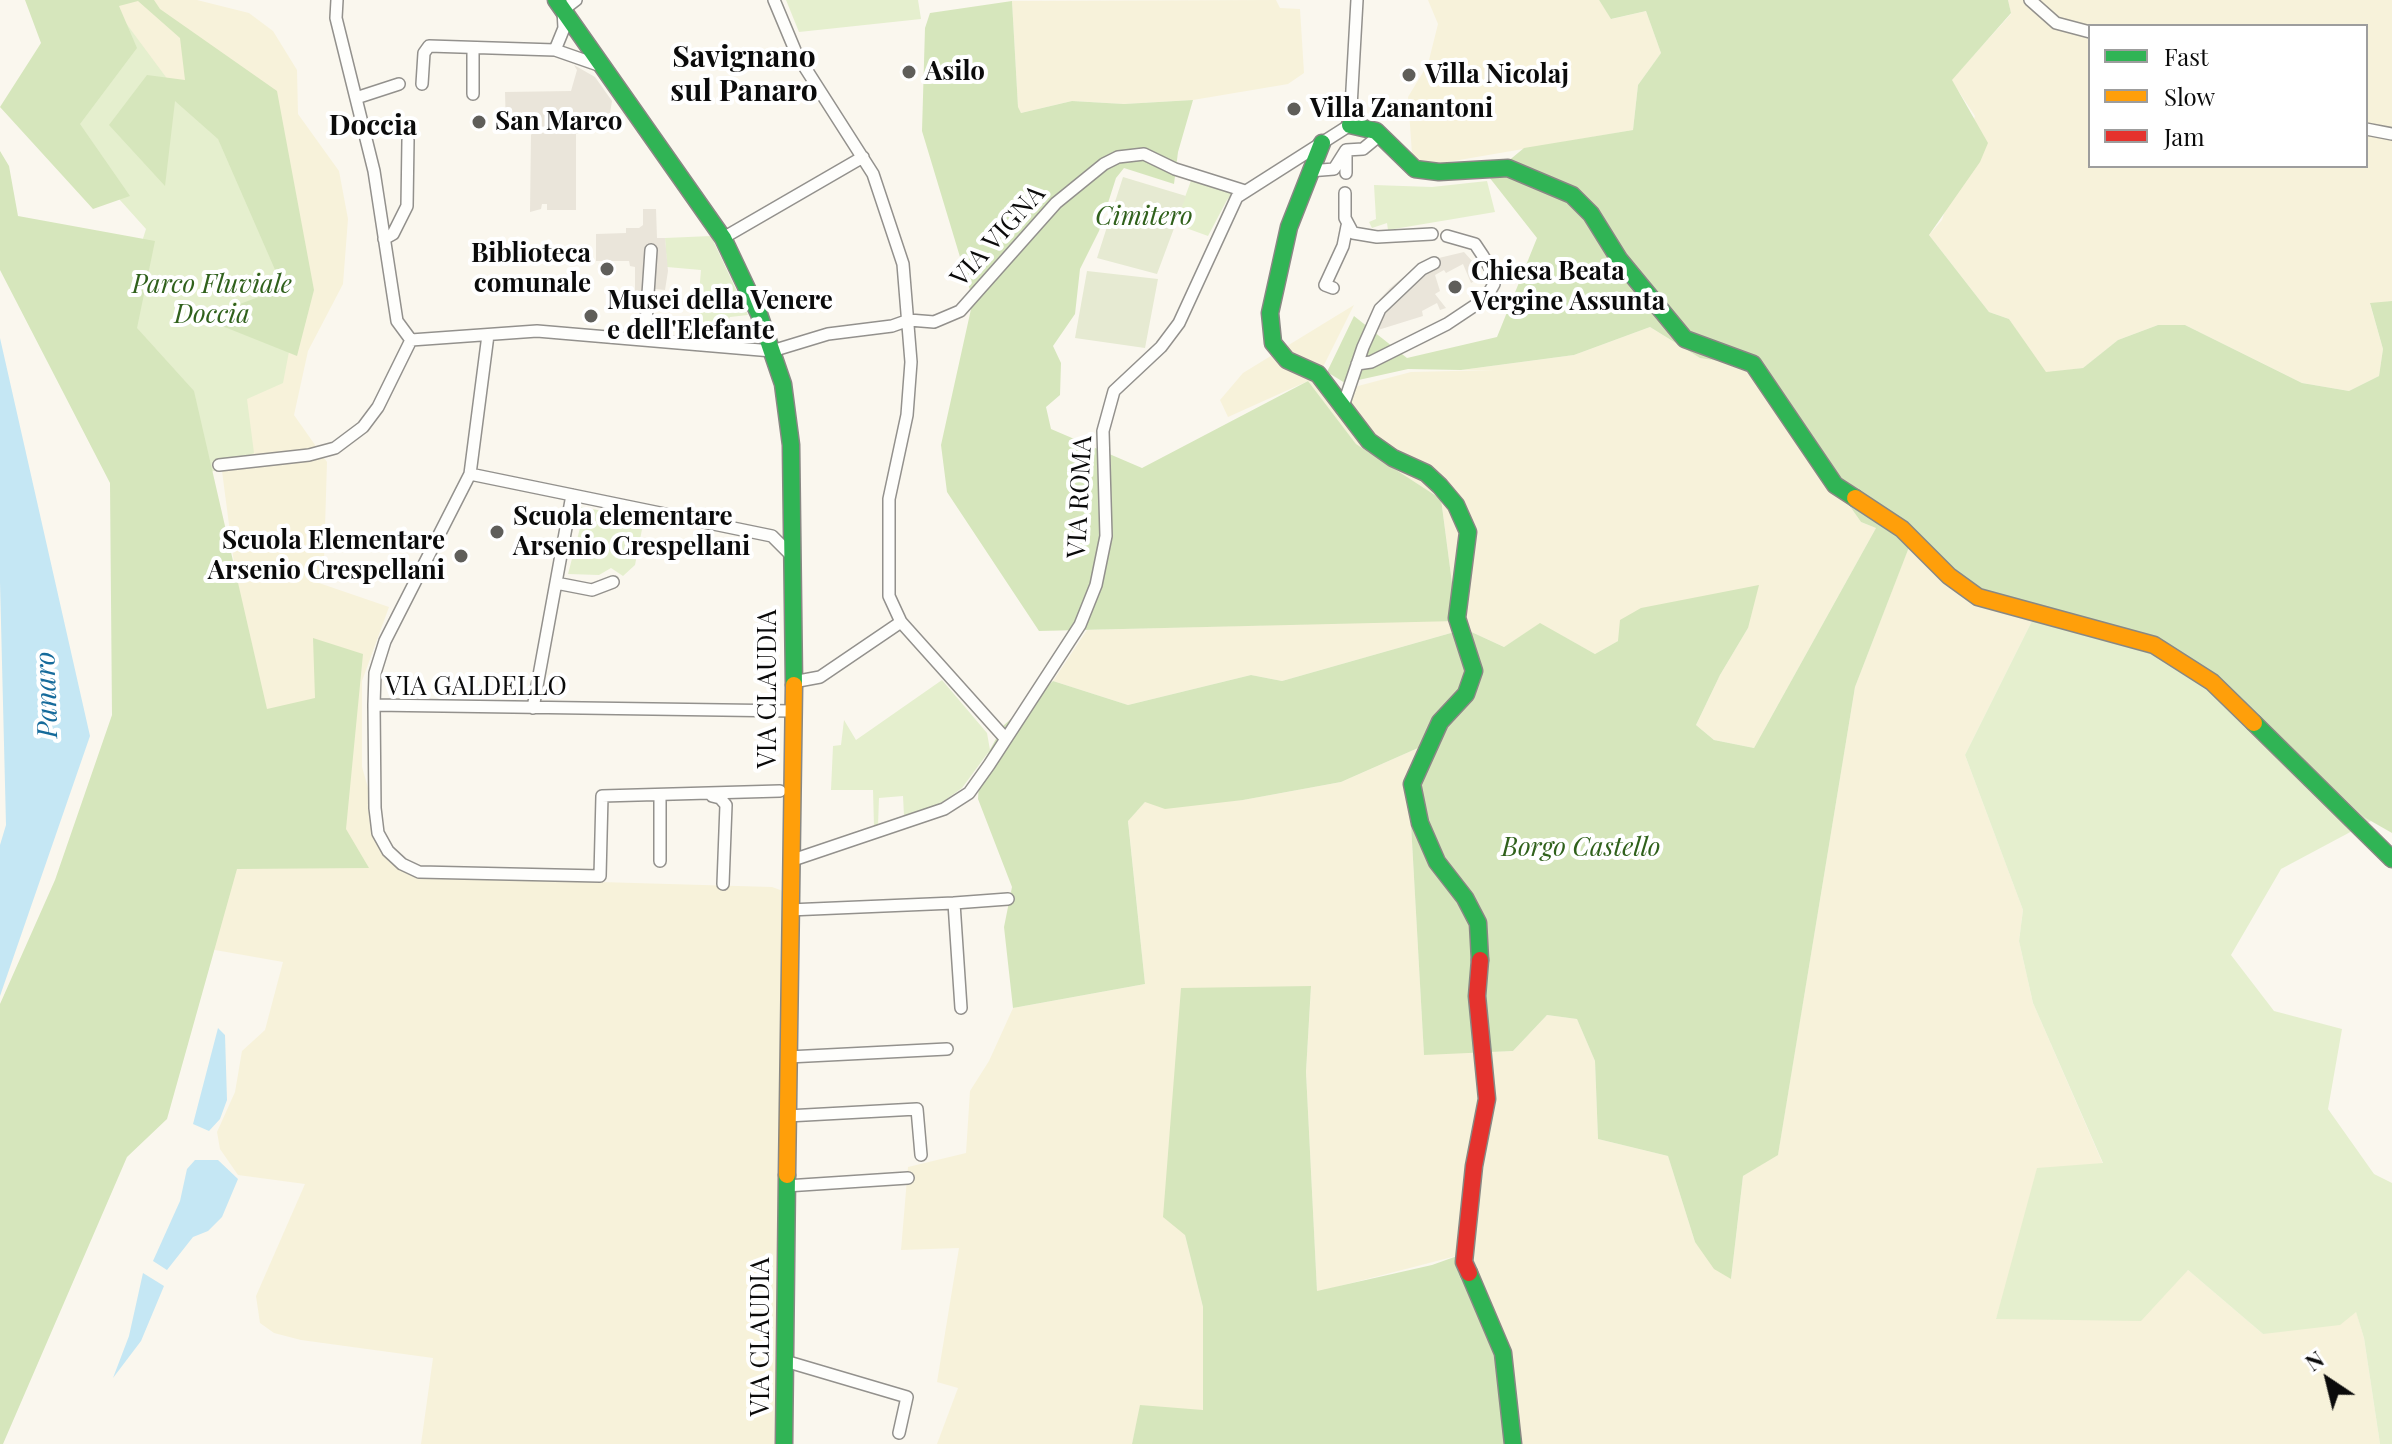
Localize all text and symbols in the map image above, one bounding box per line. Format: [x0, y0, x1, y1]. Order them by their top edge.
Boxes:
legend [2088, 24, 2368, 168]
district label: Savignano sul Panaro [670, 40, 818, 110]
text: Fast [2164, 40, 2209, 72]
place label: Asilo [925, 56, 985, 88]
place label: Villa Nicolaj [1425, 59, 1569, 91]
marker: Asilo [900, 63, 918, 81]
marker: Villa Nicolaj [1400, 66, 1418, 84]
text: Slow [2164, 80, 2215, 112]
place label: Villa Zanantoni [1310, 93, 1493, 125]
marker: Villa Zanantoni [1285, 100, 1303, 118]
place label: San Marco [495, 106, 622, 138]
district label: Doccia [329, 109, 417, 143]
marker: San Marco [470, 113, 488, 131]
text: Jam [2164, 120, 2205, 152]
street label: VIA VIGNA [944, 179, 1052, 293]
park label: Cimitero [1095, 201, 1193, 233]
place label: Biblioteca comunale [471, 238, 591, 300]
place label: Chiesa Beata Vergine Assunta [1471, 256, 1665, 318]
marker: Biblioteca comunale [598, 260, 616, 278]
park label: Parco Fluviale Doccia [132, 269, 292, 330]
marker: Chiesa Beata Vergine Assunta [1446, 278, 1464, 296]
place label: Musei della Venere e dell'Elefante [607, 285, 833, 346]
marker: Musei della Venere e dell'Elefante [582, 307, 600, 325]
street label: VIA ROMA [1061, 435, 1099, 559]
place label: Scuola elementare Arsenio Crespellani [513, 501, 750, 562]
marker: Scuola elementare Arsenio Crespellani [488, 523, 506, 541]
place label: Scuola Elementare Arsenio Crespellani [208, 525, 445, 586]
marker: Scuola Elementare Arsenio Crespellani [452, 547, 470, 565]
street label: VIA CLAUDIA [752, 609, 784, 769]
water label: Panaro [29, 651, 65, 739]
street label: VIA GALDELLO [385, 671, 567, 703]
park label: Borgo Castello [1501, 832, 1661, 864]
street label: VIA CLAUDIA [745, 1257, 777, 1417]
north arrow [2288, 1340, 2368, 1420]
text: N [2299, 1344, 2329, 1377]

